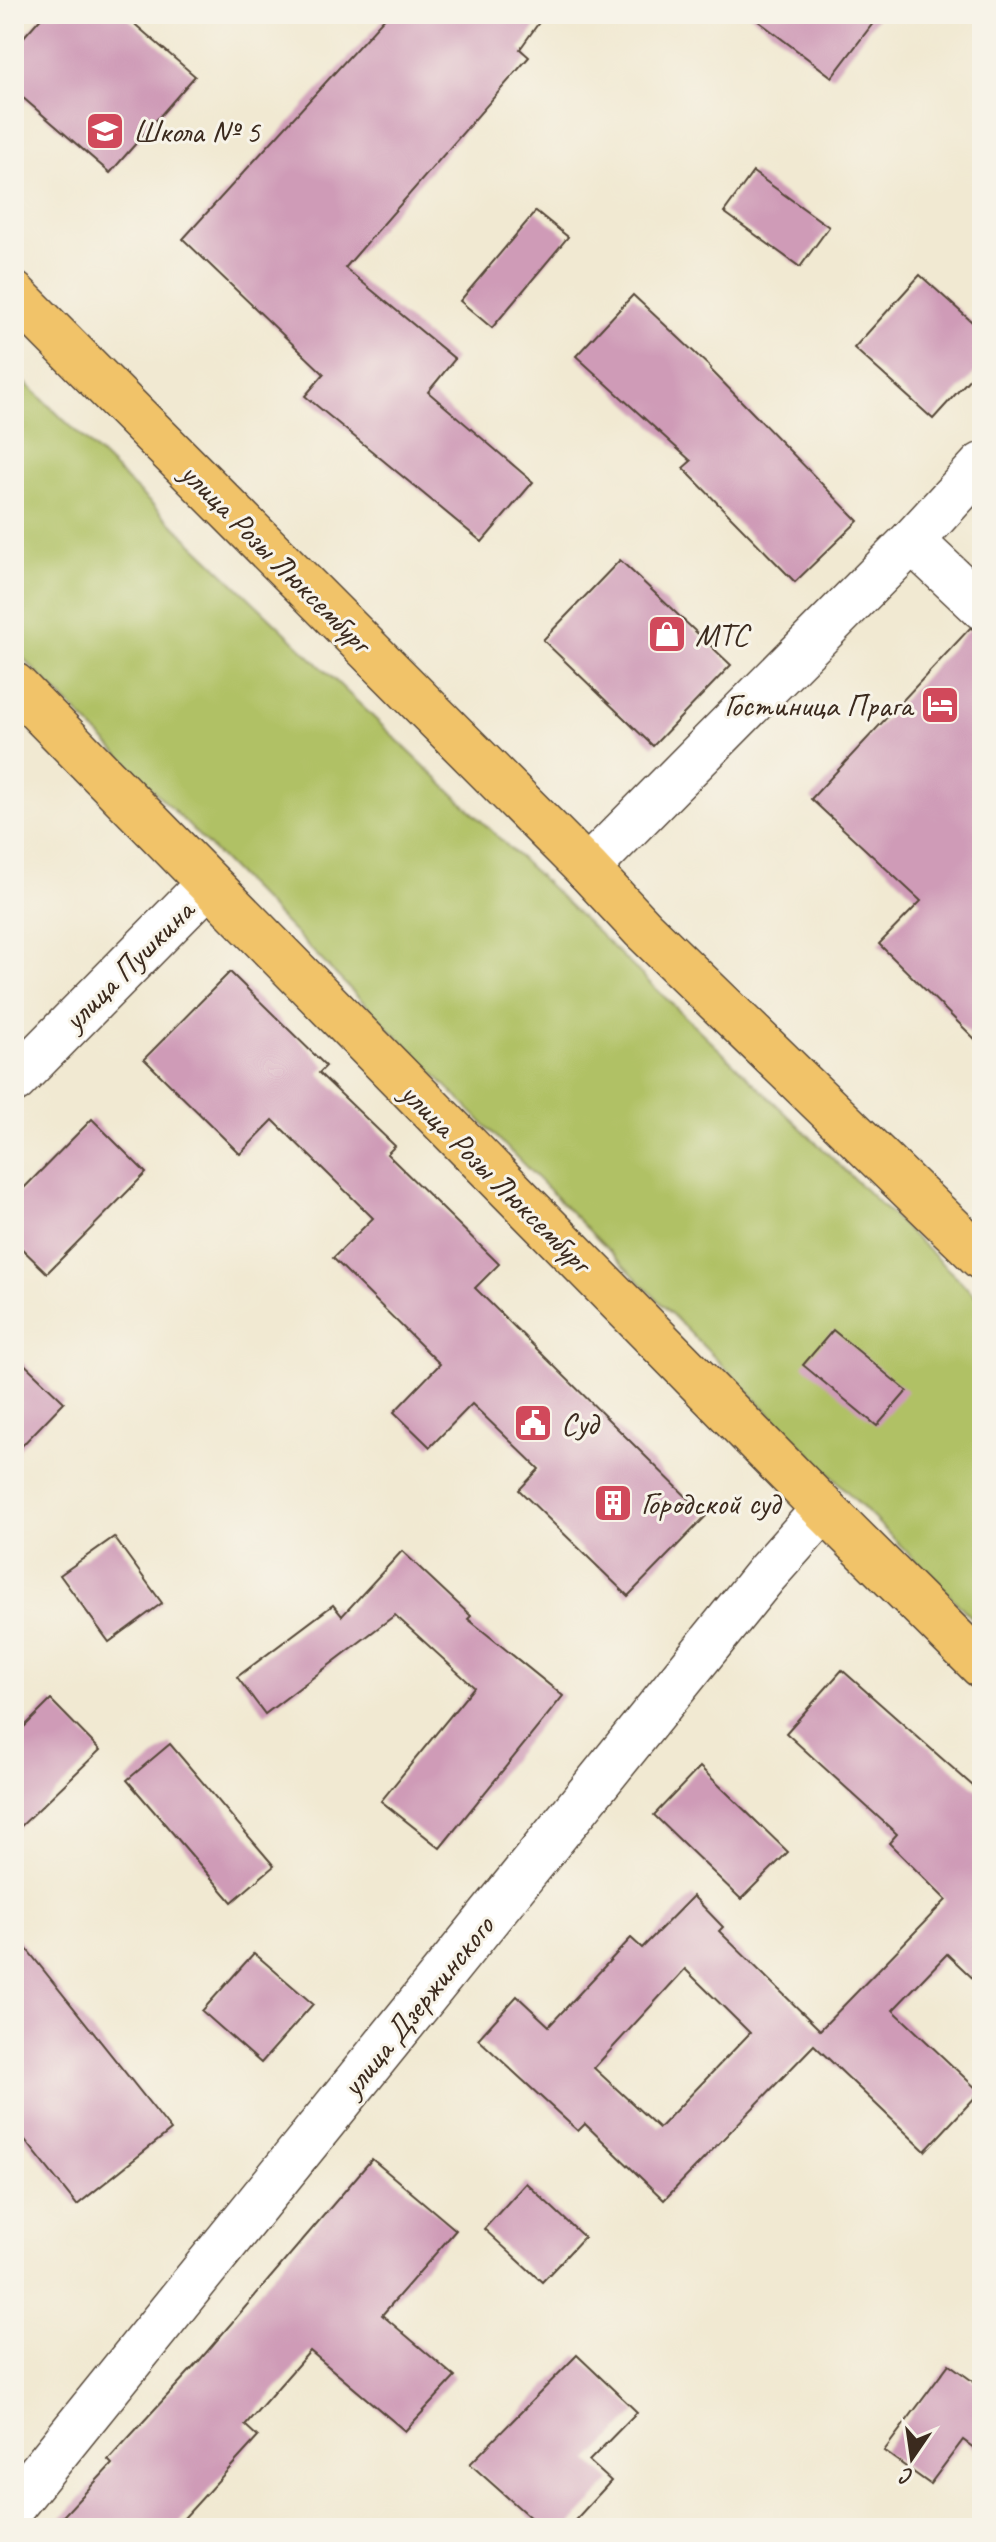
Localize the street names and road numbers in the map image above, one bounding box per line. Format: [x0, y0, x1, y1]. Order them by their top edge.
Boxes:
street label: улица Розы Люксембург [170, 452, 383, 665]
street label: улица Пушкина [53, 889, 205, 1041]
street label: улица Розы Люксембург [390, 1072, 603, 1285]
street label: улица Дзержинского [330, 1906, 504, 2107]

